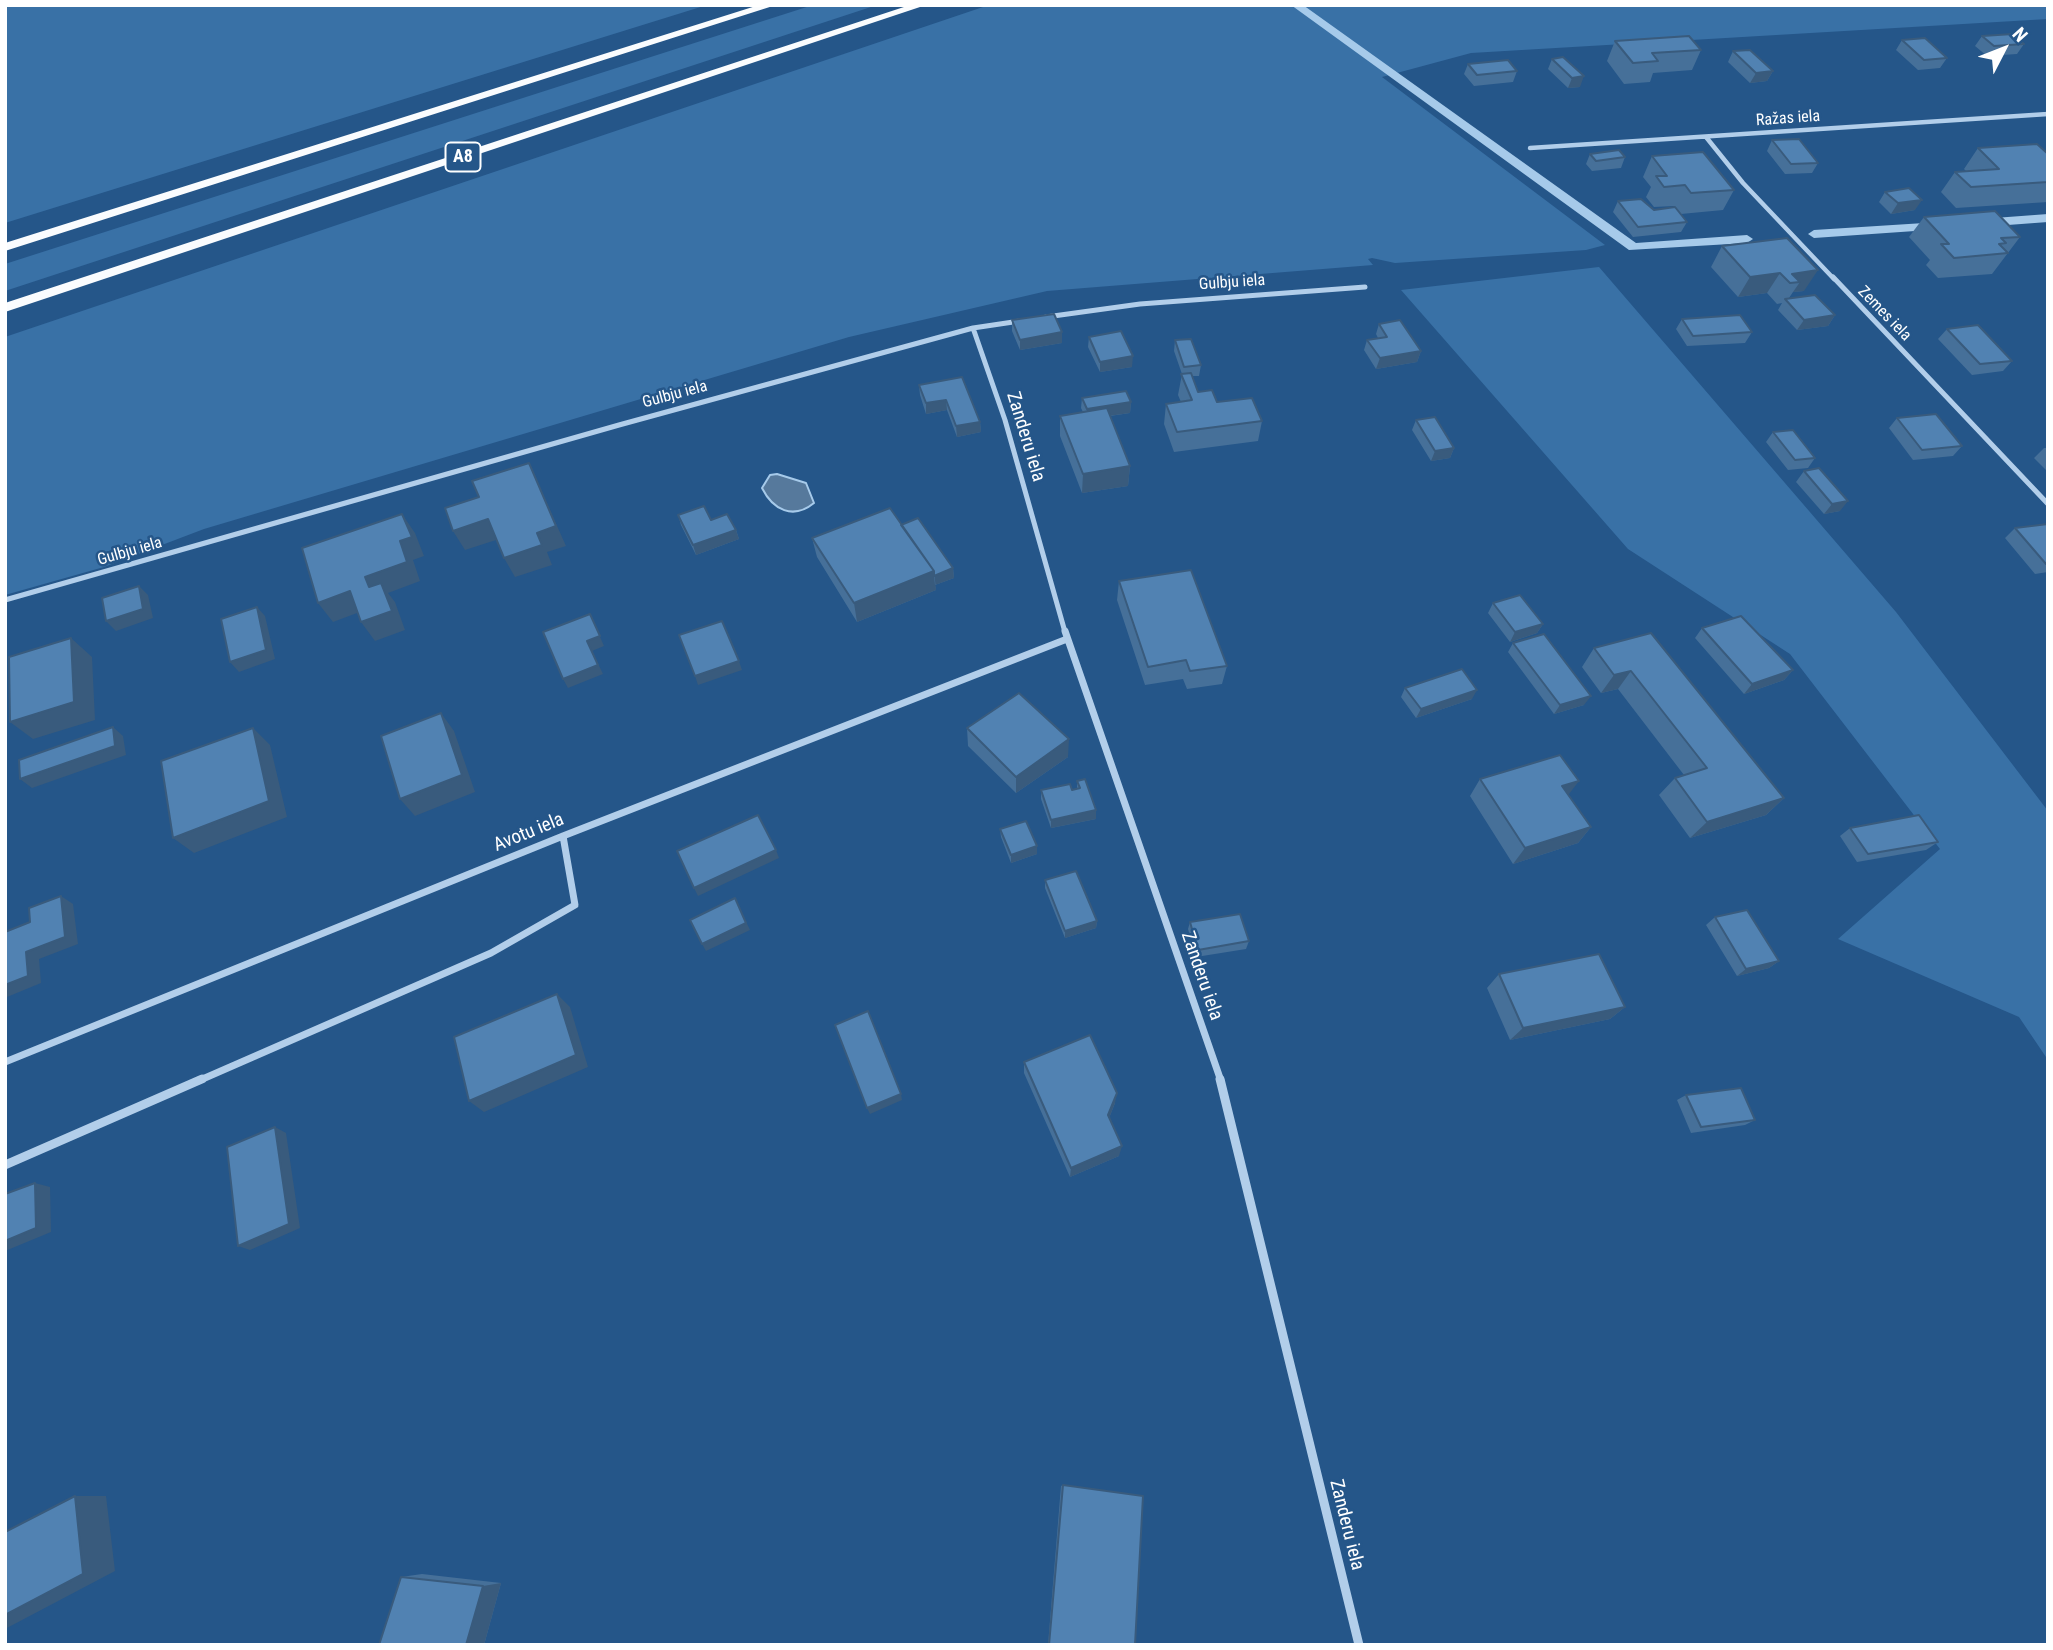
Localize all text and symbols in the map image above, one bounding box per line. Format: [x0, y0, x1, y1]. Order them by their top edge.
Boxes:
north arrow [1969, 14, 2039, 84]
text: N [2008, 23, 2032, 47]
street label: Ražas iela [1755, 107, 1821, 131]
road number: A8 [446, 142, 480, 172]
street label: Gulbju iela [1198, 271, 1266, 295]
street label: Zemes iela [1853, 283, 1915, 345]
street label: Gulbju iela [641, 377, 709, 413]
street label: Zanderu iela [1001, 389, 1049, 485]
street label: Gulbju iela [96, 534, 164, 570]
street label: Avotu iela [490, 809, 568, 857]
street label: Zanderu iela [1175, 928, 1227, 1024]
street label: Zanderu iela [1324, 1477, 1368, 1573]

